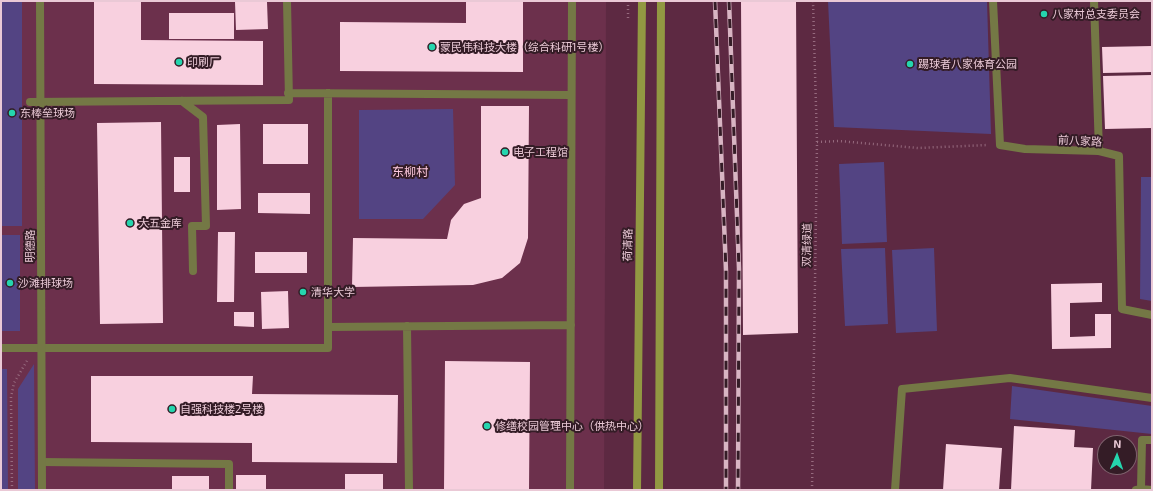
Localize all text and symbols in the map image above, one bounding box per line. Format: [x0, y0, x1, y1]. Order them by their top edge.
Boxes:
place label: 八家村总支委员会 [1052, 7, 1140, 21]
marker: 八家村总支委员会 [1039, 9, 1049, 19]
place label: 蒙民伟科技大楼（综合科研1号楼） [440, 40, 609, 54]
marker: 蒙民伟科技大楼（综合科研1号楼） [427, 42, 437, 52]
place label: 印刷厂 [187, 55, 220, 69]
marker: 印刷厂 [174, 57, 184, 67]
place label: 踢球者八家体育公园 [918, 57, 1017, 71]
marker: 踢球者八家体育公园 [905, 59, 915, 69]
place label: 东棒垒球场 [20, 106, 75, 120]
marker: 东棒垒球场 [7, 108, 17, 118]
street label: 前八家路 [1058, 133, 1102, 149]
place label: 电子工程馆 [513, 145, 568, 159]
marker: 电子工程馆 [500, 147, 510, 157]
district label: 东柳村 [392, 165, 428, 179]
place label: 大五金库 [138, 216, 182, 230]
marker: 大五金库 [125, 218, 135, 228]
street label: 双清绿道 [800, 223, 814, 267]
street label: 荷清路 [621, 228, 635, 262]
street label: 明德路 [23, 230, 37, 262]
place label: 沙滩排球场 [18, 276, 73, 290]
marker: 沙滩排球场 [5, 278, 15, 288]
place label: 清华大学 [311, 285, 355, 299]
marker: 清华大学 [298, 287, 308, 297]
place label: 自强科技楼2号楼 [180, 402, 263, 416]
marker: 自强科技楼2号楼 [167, 404, 177, 414]
place label: 修缮校园管理中心（供热中心） [495, 419, 649, 433]
marker: 修缮校园管理中心（供热中心） [482, 421, 492, 431]
north arrow [1097, 435, 1137, 475]
text: N [1113, 437, 1122, 450]

